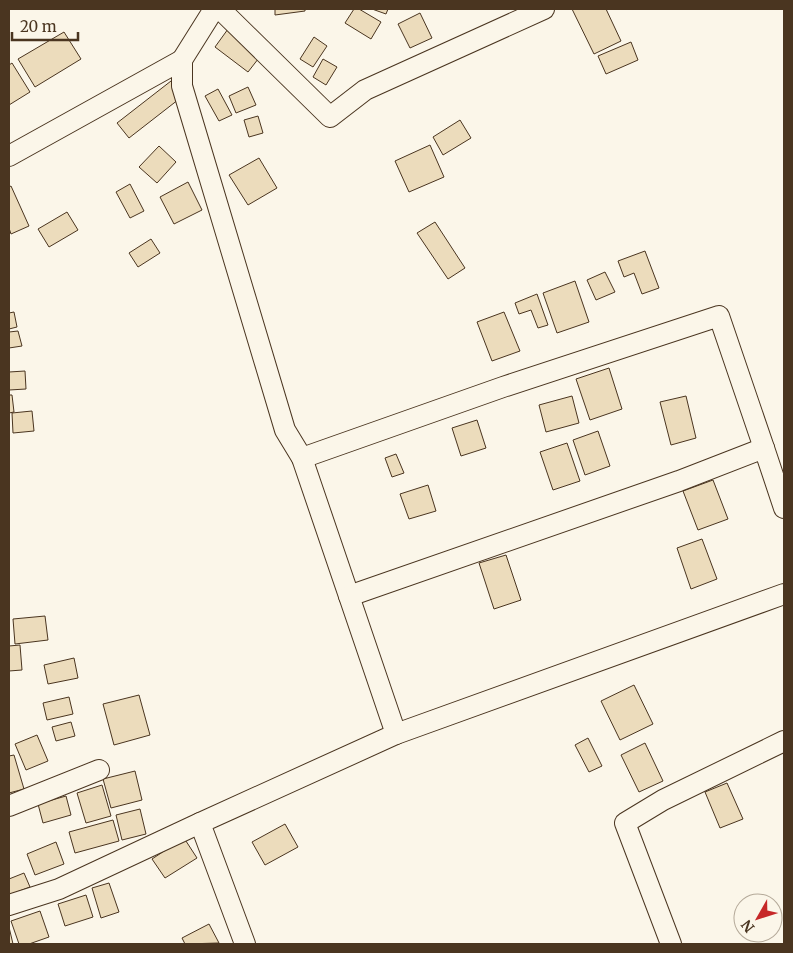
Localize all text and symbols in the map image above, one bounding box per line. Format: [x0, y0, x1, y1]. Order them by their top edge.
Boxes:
scale bar [12, 10, 79, 42]
text: 20 m [20, 17, 57, 36]
north arrow [733, 893, 783, 943]
text: N [737, 916, 758, 936]

